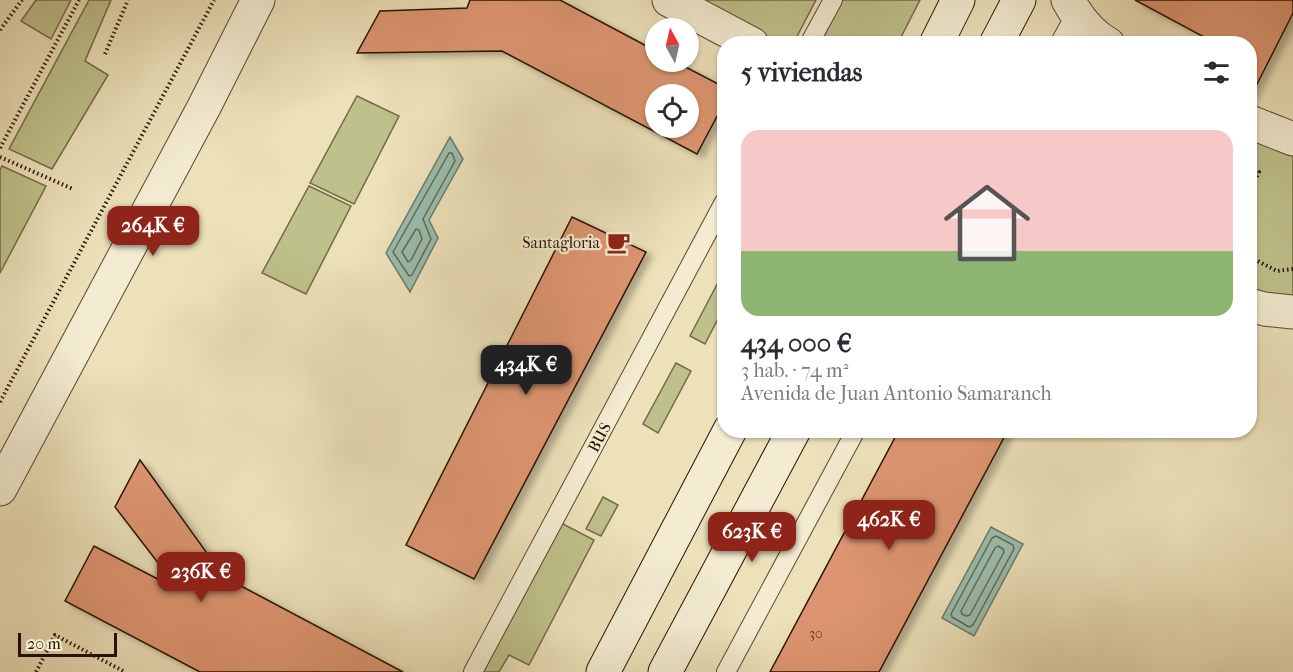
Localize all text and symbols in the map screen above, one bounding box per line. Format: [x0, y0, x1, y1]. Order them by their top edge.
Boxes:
north arrow [645, 18, 699, 72]
map controls [645, 18, 699, 138]
icon: filters [1200, 56, 1233, 89]
text: 5 viviendas [741, 57, 862, 88]
button: locate [645, 84, 699, 138]
icon: home [933, 169, 1041, 277]
pin: 264K € [104, 206, 202, 257]
text: 264K € [121, 214, 185, 237]
cafe icon: Santagloria [605, 229, 631, 255]
place label: Santagloria [522, 233, 601, 252]
text: 434 000 € [741, 328, 852, 359]
pin: 434K € [477, 345, 575, 396]
text: 434K € [495, 353, 557, 376]
text: 3 hab. · 74 m² [741, 359, 848, 382]
text: Avenida de Juan Antonio Samaranch [741, 382, 1052, 405]
street label: BUS [584, 419, 615, 455]
pin: 462K € [840, 500, 938, 551]
text: 462K € [857, 508, 921, 531]
pin: 623K € [703, 512, 801, 563]
text: 623K € [722, 520, 782, 543]
pin: 236K € [152, 552, 250, 603]
text: 236K € [171, 560, 231, 583]
house number: 30 [809, 625, 823, 642]
scale bar [18, 630, 117, 658]
text: 20 m [27, 634, 61, 653]

